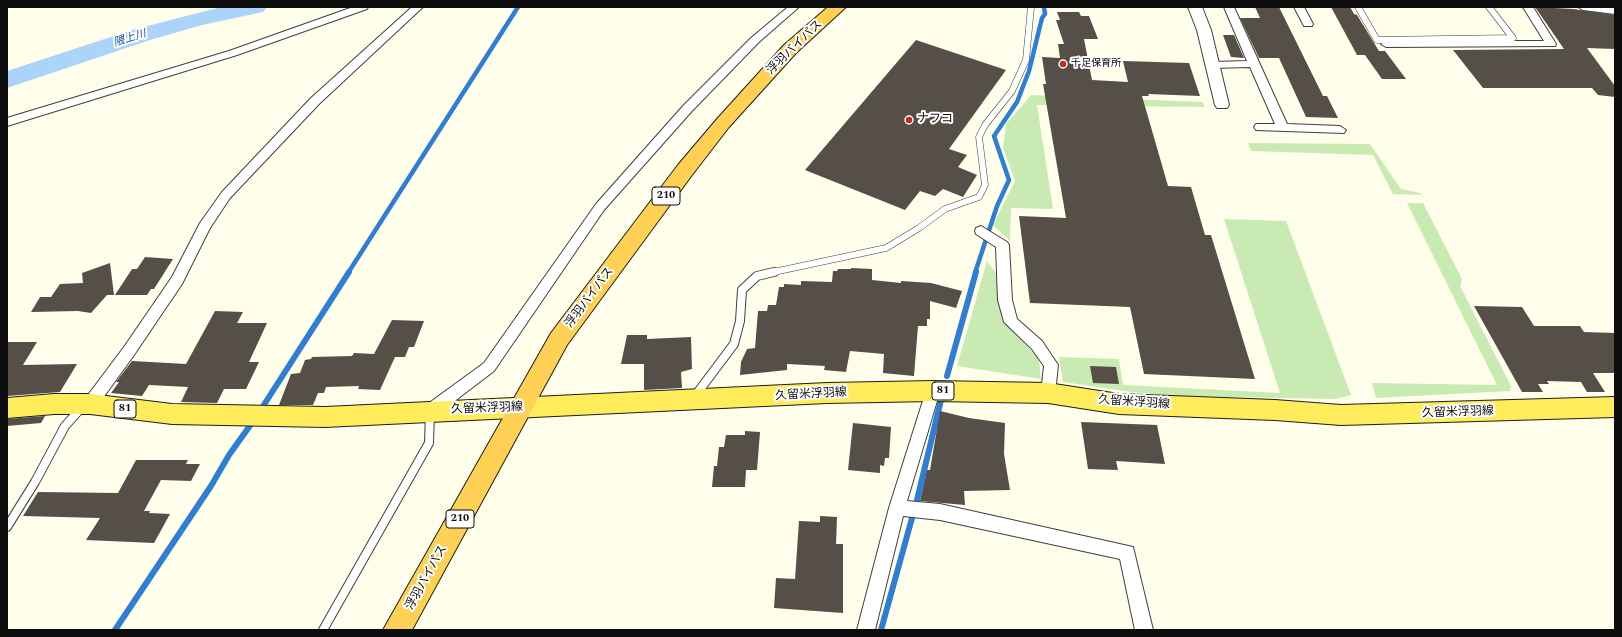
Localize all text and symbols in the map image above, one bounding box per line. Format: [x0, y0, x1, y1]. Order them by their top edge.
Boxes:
street label: 浮羽バイパス [764, 18, 826, 78]
water label: 隈上川 [112, 28, 148, 50]
place label: 千足保育所 [1071, 58, 1121, 70]
marker: 千足保育所 [1058, 59, 1068, 69]
place label: ナフコ [917, 113, 953, 127]
marker: ナフコ [904, 115, 914, 125]
road number: 210 [652, 187, 680, 205]
street label: 浮羽バイパス [563, 265, 617, 331]
road number: 81 [932, 382, 954, 400]
street label: 久留米浮羽線 [775, 386, 847, 404]
street label: 久留米浮羽線 [1098, 393, 1170, 413]
road number: 81 [114, 400, 136, 418]
street label: 久留米浮羽線 [451, 401, 523, 417]
street label: 久留米浮羽線 [1422, 405, 1494, 421]
road number: 210 [446, 510, 474, 528]
street label: 浮羽バイパス [403, 543, 451, 613]

